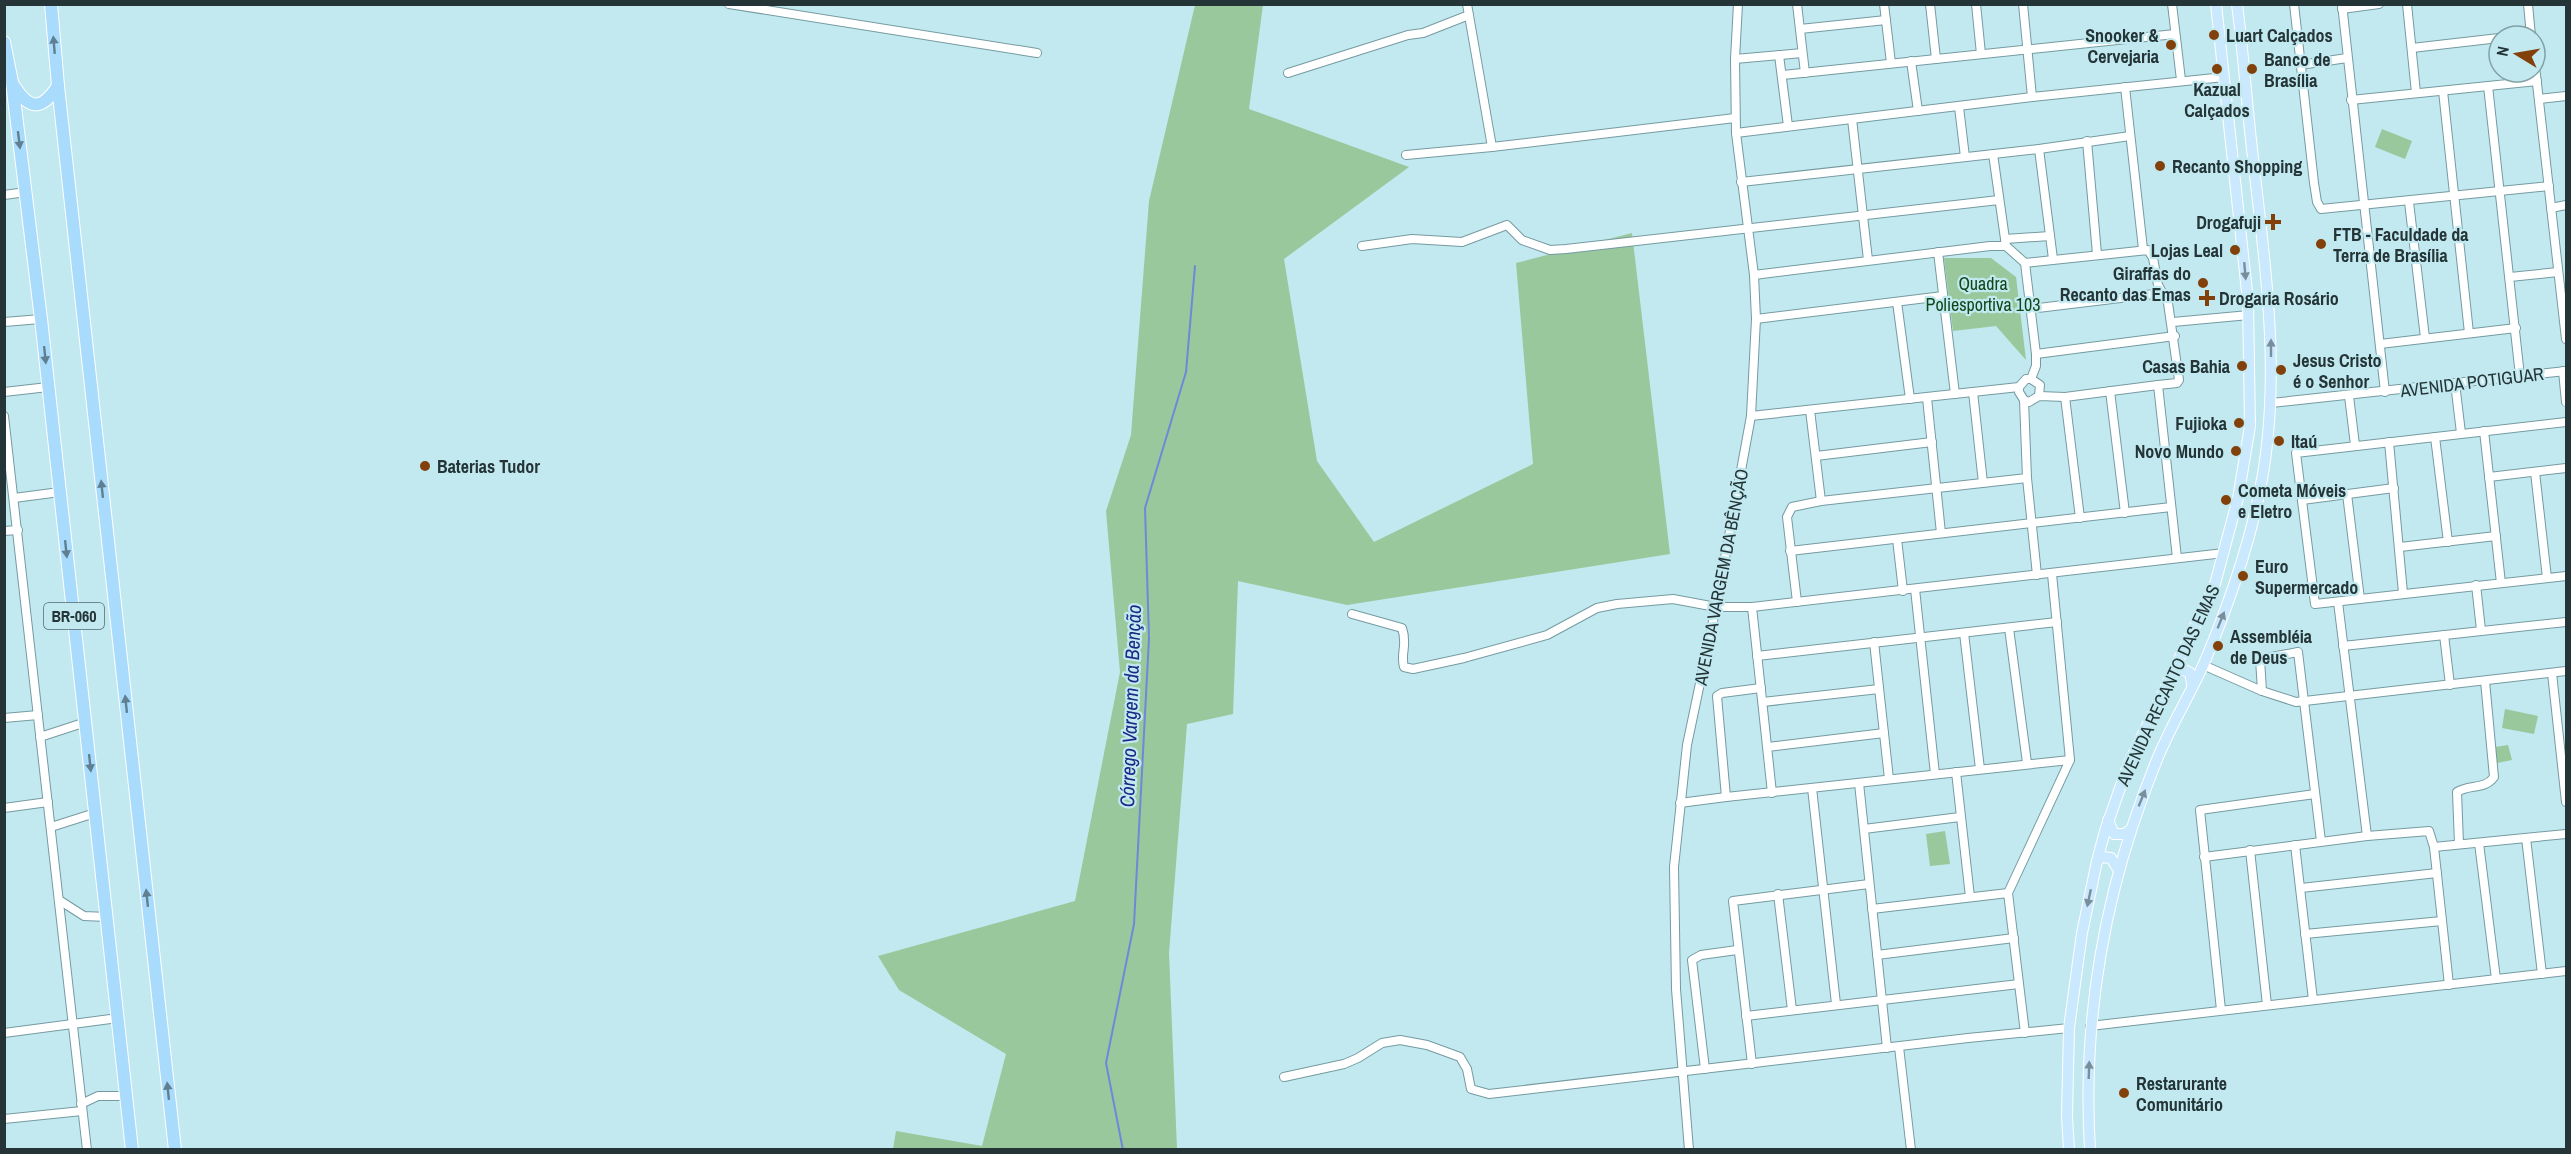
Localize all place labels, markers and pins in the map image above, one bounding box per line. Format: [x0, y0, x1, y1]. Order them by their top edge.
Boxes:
place label: Snooker & Cervejaria [2085, 23, 2160, 69]
place label: Luart Calçados [2226, 23, 2333, 48]
marker: Luart Calçados [2207, 28, 2221, 42]
marker: Snooker & Cervejaria [2164, 38, 2178, 52]
place label: Banco de Brasília [2264, 47, 2330, 93]
marker: Kazual Calçados [2210, 62, 2224, 76]
marker: Banco de Brasília [2245, 62, 2259, 76]
place label: Kazual Calçados [2184, 77, 2250, 123]
place label: Recanto Shopping [2172, 154, 2302, 179]
marker: Recanto Shopping [2153, 159, 2167, 173]
place label: Drogafuji [2196, 210, 2261, 235]
marker: Drogafuji [2266, 215, 2280, 229]
place label: FTB - Faculdade da Terra de Brasília [2333, 222, 2469, 268]
marker: FTB - Faculdade da Terra de Brasília [2314, 237, 2328, 251]
place label: Lojas Leal [2151, 238, 2223, 263]
marker: Lojas Leal [2228, 243, 2242, 257]
place label: Giraffas do Recanto das Emas [2060, 261, 2191, 307]
marker: Giraffas do Recanto das Emas [2196, 276, 2210, 290]
place label: Drogaria Rosário [2219, 286, 2339, 311]
marker: Drogaria Rosário [2200, 291, 2214, 305]
place label: Jesus Cristo é o Senhor [2293, 348, 2382, 394]
place label: Casas Bahia [2142, 354, 2231, 379]
marker: Casas Bahia [2235, 359, 2249, 373]
marker: Jesus Cristo é o Senhor [2274, 363, 2288, 377]
place label: Fujioka [2175, 411, 2228, 436]
marker: Fujioka [2232, 416, 2246, 430]
place label: Itaú [2291, 429, 2317, 454]
marker: Itaú [2272, 434, 2286, 448]
place label: Novo Mundo [2135, 439, 2224, 464]
marker: Novo Mundo [2229, 444, 2243, 458]
place label: Baterias Tudor [437, 454, 540, 479]
marker: Baterias Tudor [418, 459, 432, 473]
place label: Cometa Móveis e Eletro [2238, 478, 2346, 524]
marker: Cometa Móveis e Eletro [2219, 493, 2233, 507]
place label: Euro Supermercado [2255, 554, 2358, 600]
marker: Euro Supermercado [2236, 569, 2250, 583]
place label: Assembléia de Deus [2230, 624, 2313, 670]
marker: Assembléia de Deus [2211, 639, 2225, 653]
place label: Restarurante Comunitário [2136, 1071, 2227, 1117]
marker: Restarurante Comunitário [2117, 1086, 2131, 1100]

